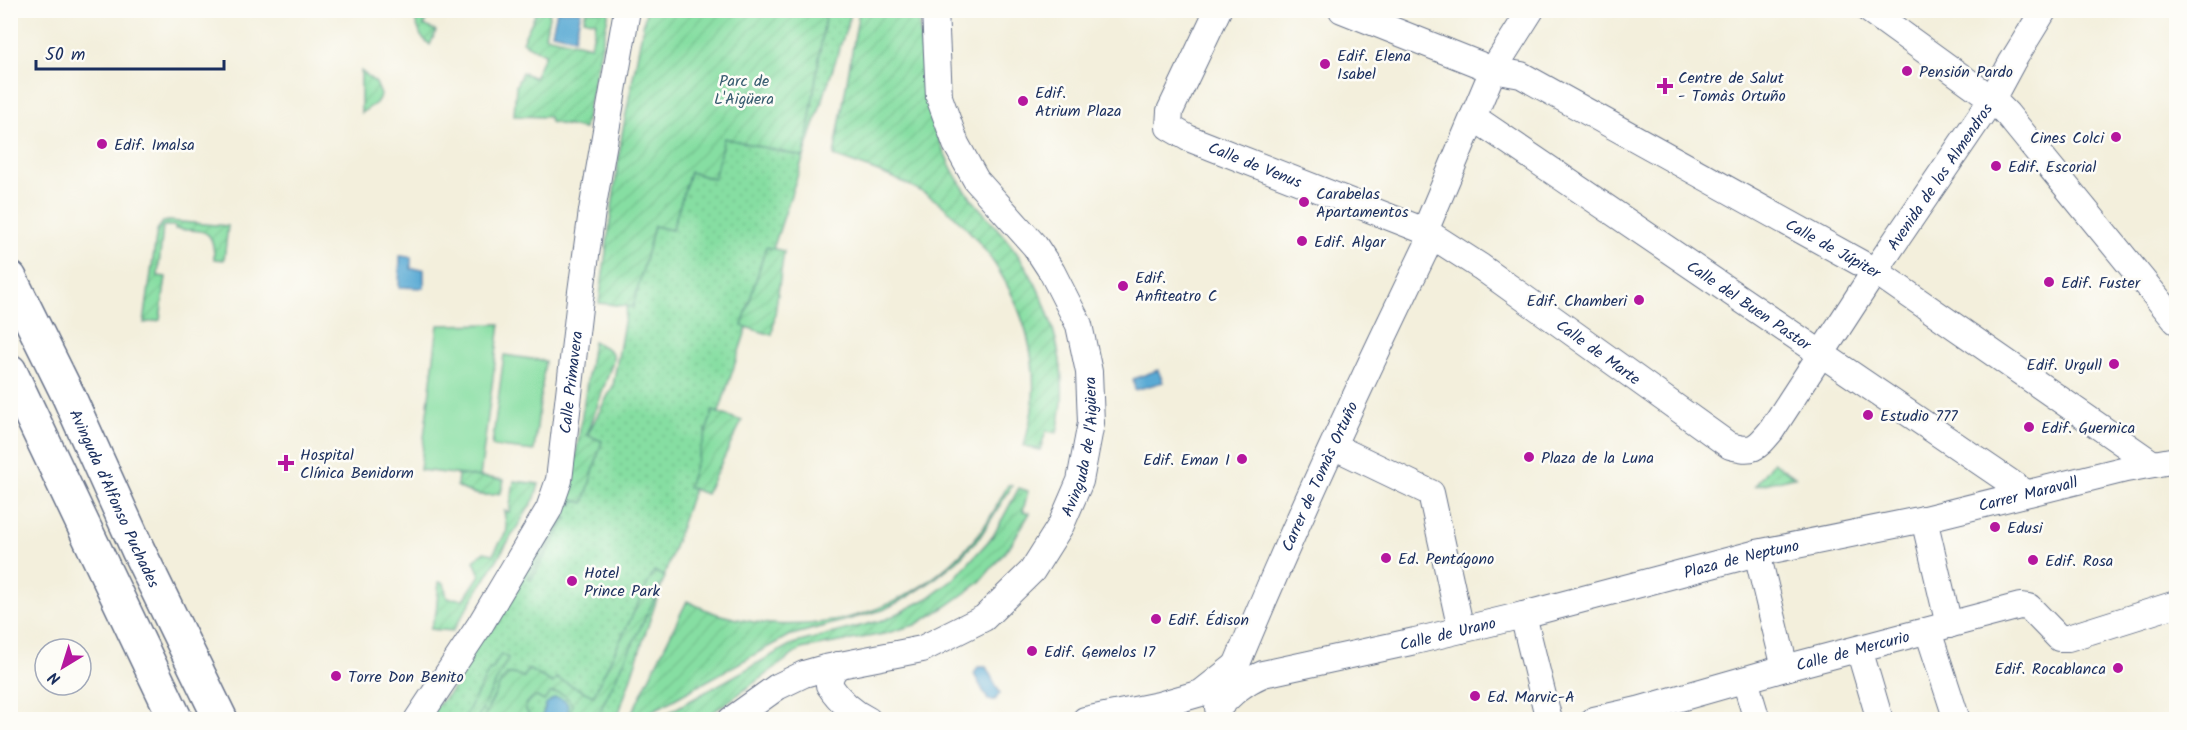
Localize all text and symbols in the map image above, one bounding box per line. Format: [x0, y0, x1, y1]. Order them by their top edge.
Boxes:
scale bar [36, 33, 224, 71]
text: 50 m [45, 41, 85, 70]
place label: Edif. Elena Isabel [1337, 44, 1411, 87]
marker: Edif. Elena Isabel [1318, 57, 1332, 71]
place label: Pensión Pardo [1919, 60, 2013, 85]
marker: Pensión Pardo [1900, 64, 1914, 78]
place label: Centre de Salut - Tomàs Ortuño [1678, 66, 1786, 109]
park label: Parc de L'Aigüera [714, 69, 774, 112]
marker: Centre de Salut - Tomàs Ortuño [1656, 77, 1674, 95]
place label: Edif. Atrium Plaza [1035, 81, 1122, 124]
marker: Edif. Atrium Plaza [1016, 94, 1030, 108]
street label: Avenida de los Almendros [1881, 98, 2000, 256]
place label: Cines Colci [2030, 126, 2105, 151]
marker: Cines Colci [2109, 130, 2123, 144]
place label: Edif. Imalsa [114, 133, 195, 158]
street label: Calle de Venus [1204, 136, 1305, 196]
marker: Edif. Imalsa [95, 137, 109, 151]
place label: Edif. Escorial [2008, 155, 2097, 180]
marker: Edif. Escorial [1989, 159, 2003, 173]
place label: Carabelas Apartamentos [1316, 182, 1409, 225]
marker: Carabelas Apartamentos [1297, 195, 1311, 209]
street label: Calle de Júpiter [1780, 213, 1887, 286]
place label: Edif. Algar [1314, 230, 1387, 255]
marker: Edif. Algar [1295, 234, 1309, 248]
street label: Calle del Buen Pastor [1681, 255, 1817, 358]
place label: Edif. Anfiteatro C [1135, 266, 1217, 309]
place label: Edif. Fuster [2061, 271, 2142, 296]
marker: Edif. Fuster [2042, 275, 2056, 289]
marker: Edif. Anfiteatro C [1116, 279, 1130, 293]
place label: Edif. Chamberi [1527, 289, 1628, 314]
marker: Edif. Chamberi [1632, 293, 1646, 307]
street label: Calle de Marte [1550, 314, 1645, 392]
street label: Calle Primavera [553, 330, 590, 435]
place label: Edif. Urgull [2027, 353, 2102, 378]
marker: Edif. Urgull [2107, 357, 2121, 371]
street label: Avinguda de l'Aigüera [1055, 376, 1105, 521]
street label: Carrer de Tomàs Ortuño [1275, 398, 1365, 556]
place label: Estudio 777 [1880, 404, 1958, 429]
street label: Avinguda d'Alfonso Puchades [62, 405, 166, 593]
marker: Estudio 777 [1861, 408, 1875, 422]
place label: Edif. Guernica [2041, 416, 2135, 441]
marker: Edif. Guernica [2022, 420, 2036, 434]
place label: Hospital Clínica Benidorm [300, 443, 414, 486]
place label: Plaza de la Luna [1541, 446, 1654, 471]
place label: Edif. Eman I [1143, 448, 1230, 473]
marker: Plaza de la Luna [1522, 450, 1536, 464]
marker: Edif. Eman I [1235, 452, 1249, 466]
marker: Hospital Clínica Benidorm [277, 454, 295, 472]
street label: Carrer Maravall [1976, 470, 2081, 519]
place label: Edusi [2007, 516, 2044, 541]
marker: Edusi [1988, 520, 2002, 534]
street label: Plaza de Neptuno [1681, 534, 1801, 586]
place label: Ed. Pentágono [1398, 547, 1494, 572]
place label: Edif. Rosa [2045, 549, 2113, 574]
marker: Ed. Pentágono [1379, 551, 1393, 565]
marker: Edif. Rosa [2026, 553, 2040, 567]
place label: Hotel Prince Park [584, 561, 661, 604]
marker: Hotel Prince Park [565, 574, 579, 588]
place label: Edif. Édison [1168, 608, 1249, 633]
street label: Calle de Urano [1397, 611, 1499, 658]
marker: Edif. Édison [1149, 612, 1163, 626]
street label: Calle de Mercurio [1794, 625, 1913, 679]
north arrow [33, 637, 93, 697]
place label: Edif. Gemelos 17 [1044, 640, 1156, 665]
marker: Edif. Gemelos 17 [1025, 644, 1039, 658]
place label: Edif. Rocablanca [1994, 657, 2106, 682]
marker: Edif. Rocablanca [2111, 661, 2125, 675]
text: N [43, 665, 66, 691]
place label: Torre Don Benito [348, 665, 464, 690]
marker: Torre Don Benito [329, 669, 343, 683]
place label: Ed. Marvic-A [1487, 685, 1575, 710]
marker: Ed. Marvic-A [1468, 689, 1482, 703]

